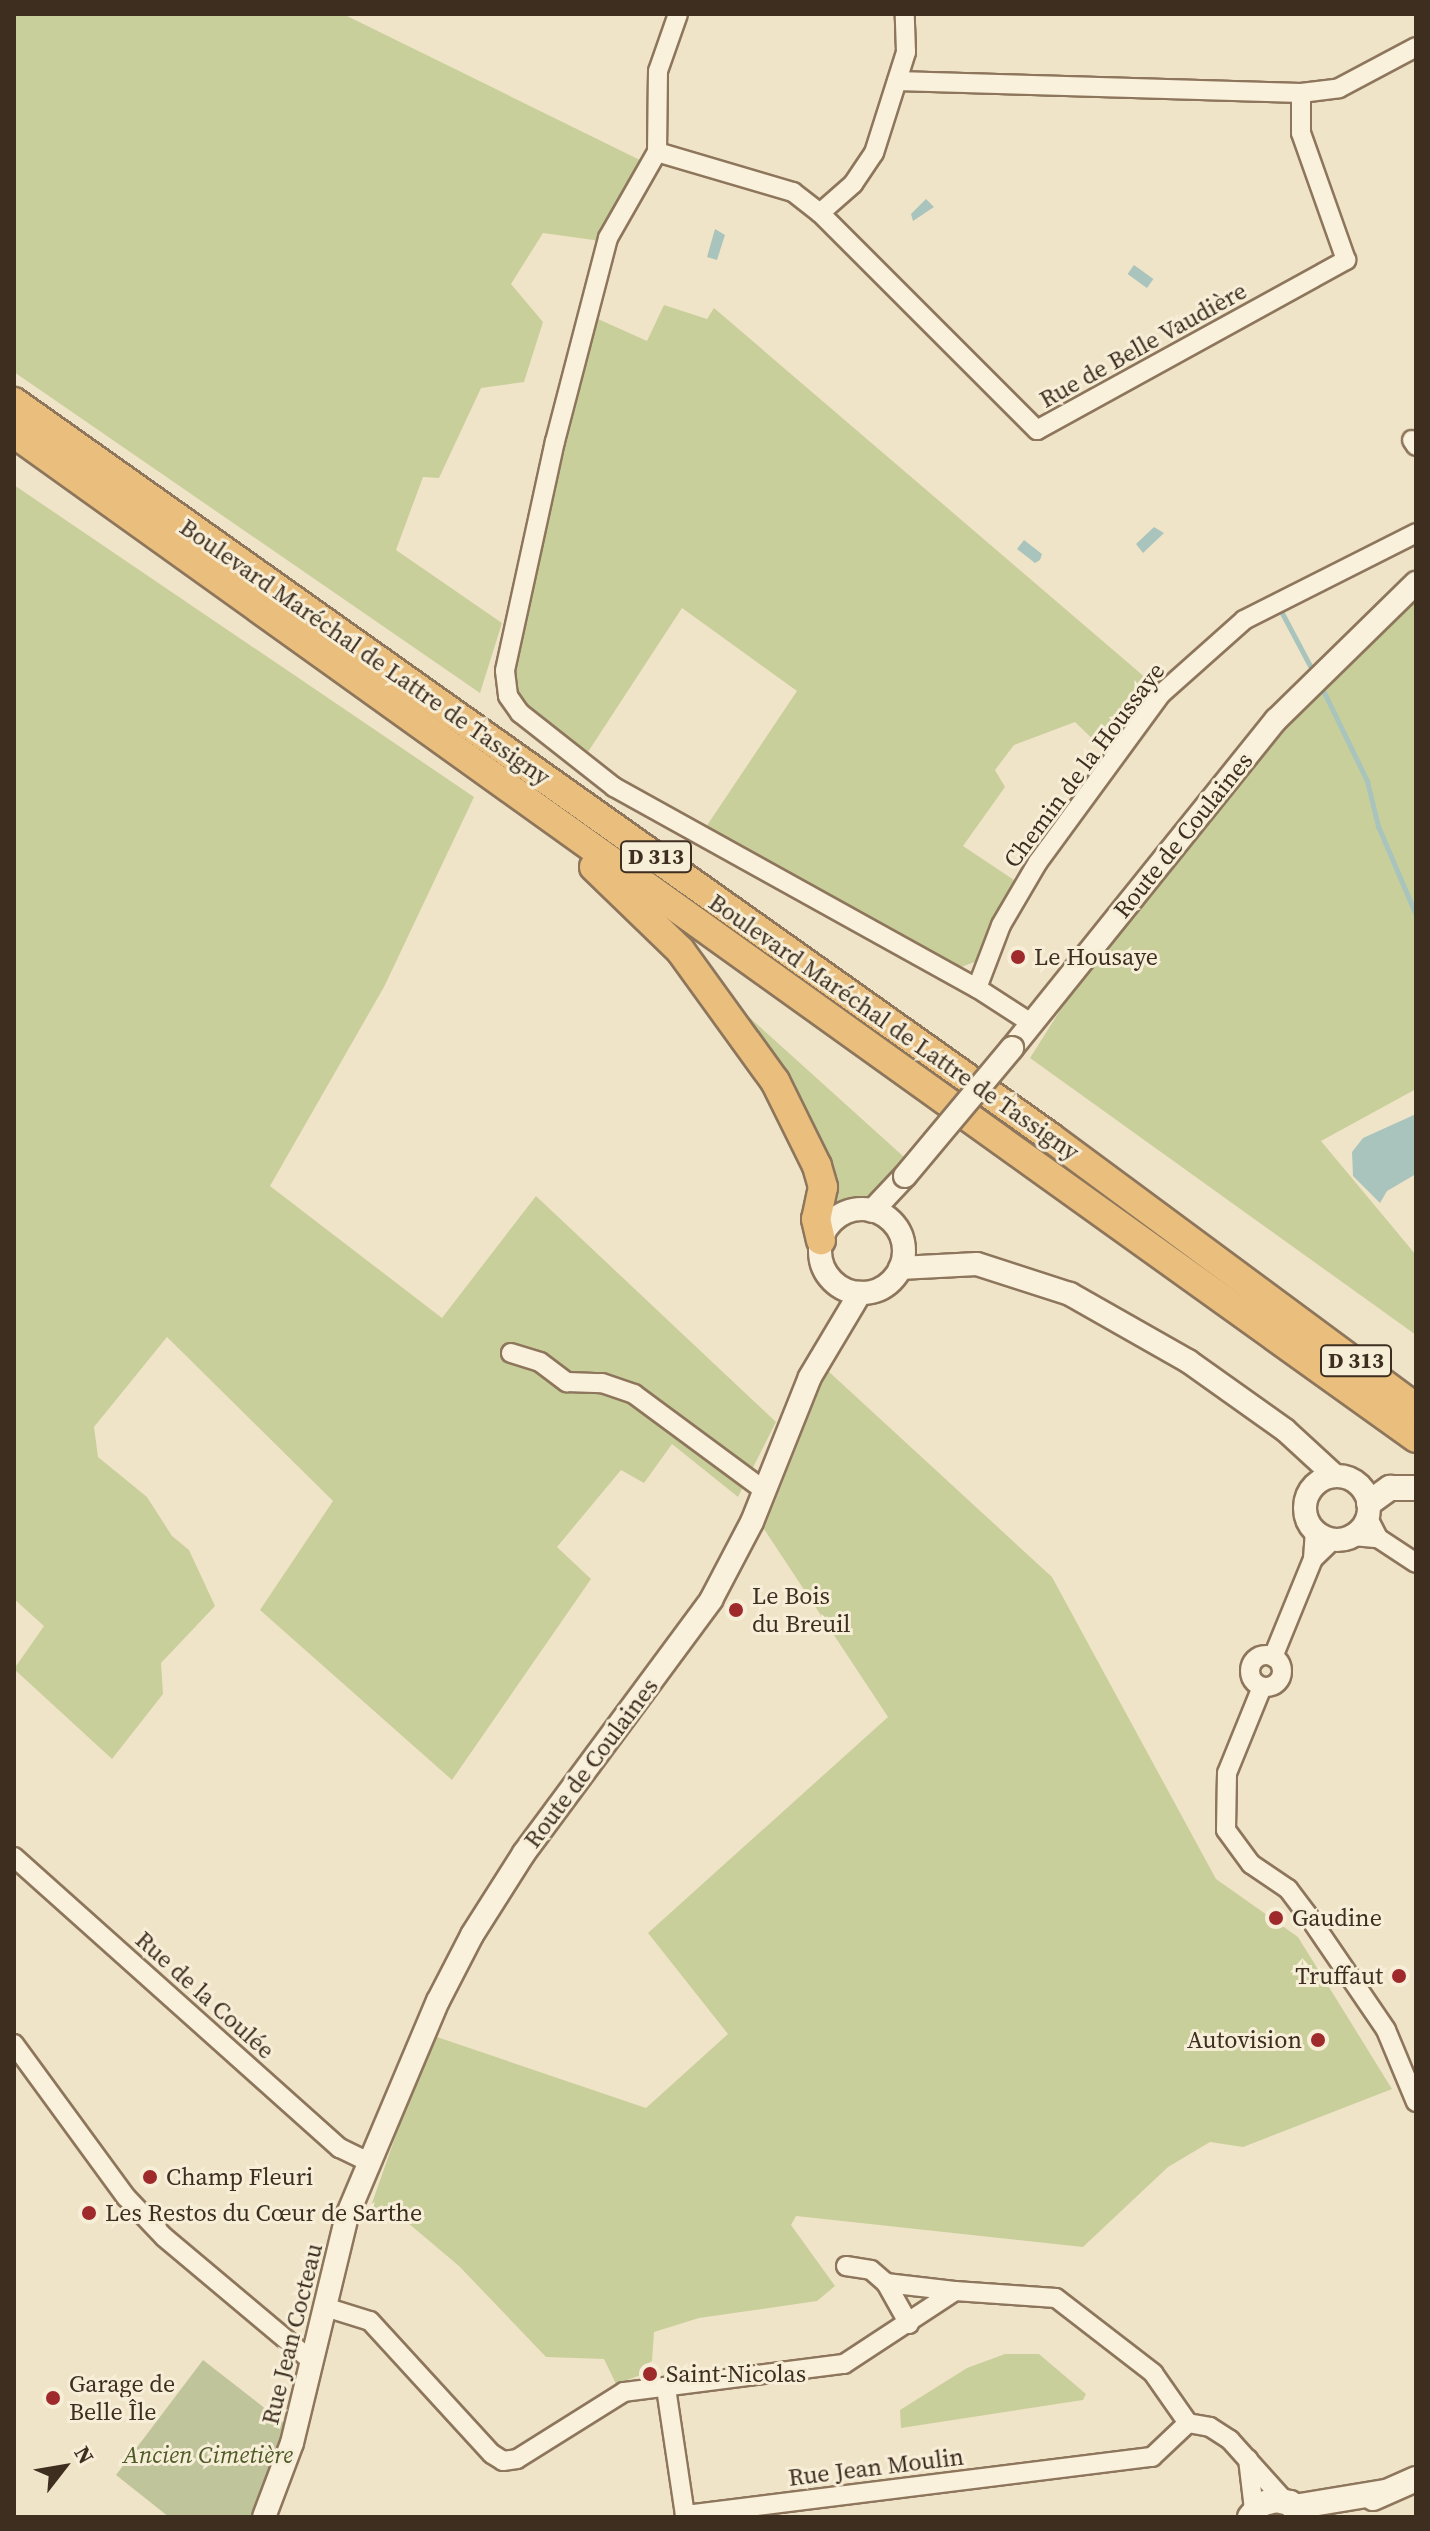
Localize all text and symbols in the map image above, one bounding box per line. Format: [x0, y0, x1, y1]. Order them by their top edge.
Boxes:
street label: Rue de Belle Vaudière [1034, 276, 1252, 414]
street label: Boulevard Maréchal de Lattre de Tassigny [174, 512, 556, 792]
street label: Chemin de la Houssaye [998, 657, 1170, 873]
street label: Route de Coulaines [1107, 746, 1259, 924]
road number: D 313 [620, 839, 692, 875]
street label: Boulevard Maréchal de Lattre de Tassigny [703, 887, 1085, 1167]
place label: Le Housaye [1034, 943, 1158, 971]
marker: Le Housaye [1009, 948, 1027, 966]
road number: D 313 [1320, 1343, 1392, 1379]
place label: Le Bois du Breuil [752, 1582, 850, 1638]
marker: Le Bois du Breuil [727, 1601, 745, 1619]
street label: Route de Coulaines [518, 1672, 664, 1854]
place label: Gaudine [1292, 1904, 1382, 1932]
marker: Gaudine [1267, 1909, 1285, 1927]
street label: Rue de la Coulée [130, 1925, 280, 2065]
place label: Truffaut [1295, 1962, 1383, 1990]
marker: Truffaut [1390, 1967, 1408, 1985]
place label: Autovision [1187, 2026, 1302, 2054]
marker: Autovision [1309, 2031, 1327, 2049]
place label: Champ Fleuri [166, 2163, 313, 2191]
marker: Champ Fleuri [141, 2168, 159, 2186]
place label: Les Restos du Cœur de Sarthe [105, 2199, 422, 2227]
marker: Les Restos du Cœur de Sarthe [80, 2204, 98, 2222]
street label: Rue Jean Cocteau [256, 2240, 328, 2428]
place label: Saint-Nicolas [666, 2360, 806, 2388]
marker: Saint-Nicolas [641, 2365, 659, 2383]
place label: Garage de Belle Île [69, 2370, 175, 2426]
marker: Garage de Belle Île [44, 2389, 62, 2407]
north arrow [24, 2427, 104, 2507]
text: N [68, 2440, 102, 2469]
park label: Ancien Cimetière [123, 2441, 293, 2469]
street label: Rue Jean Moulin [787, 2442, 965, 2492]

